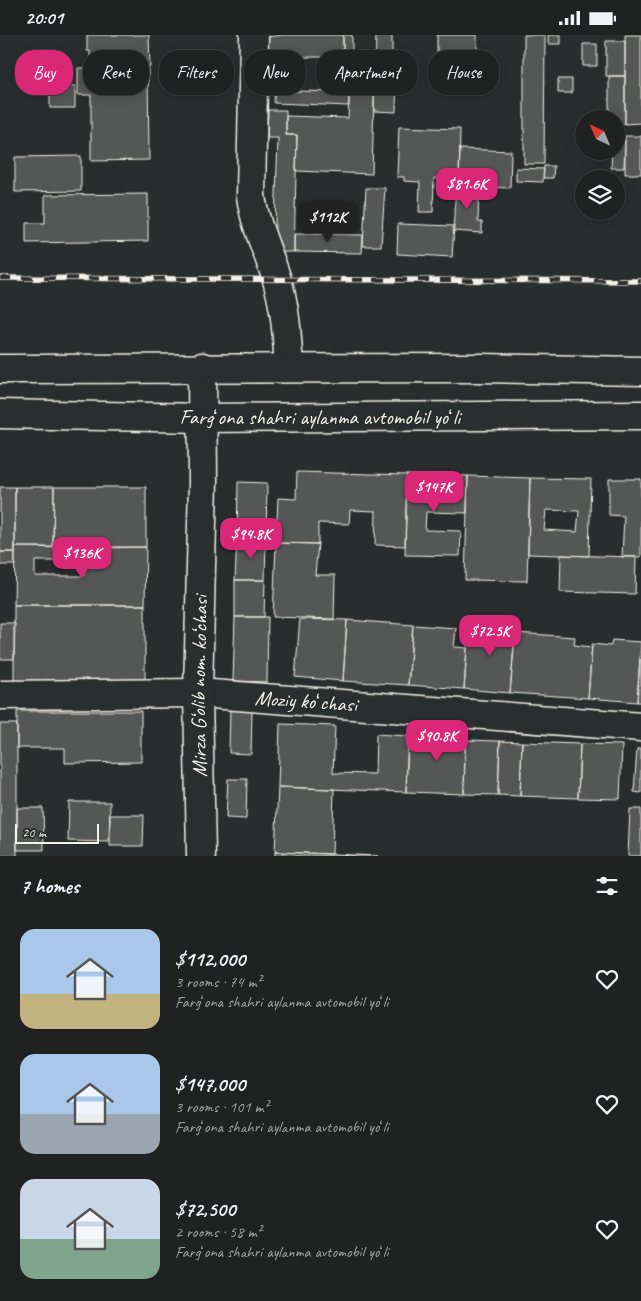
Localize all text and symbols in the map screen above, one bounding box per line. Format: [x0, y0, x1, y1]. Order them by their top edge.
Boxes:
text: 20:01 [25, 6, 63, 30]
chip: Buy [15, 50, 73, 95]
chip: Rent [83, 50, 149, 95]
chip: Filters [159, 50, 234, 95]
chip: New [244, 50, 306, 95]
chip: Apartment [316, 50, 418, 95]
chip: House [428, 50, 499, 95]
north arrow [575, 110, 625, 160]
map controls [575, 110, 625, 220]
pin: $81.6K [426, 167, 508, 210]
button: layers [575, 170, 625, 220]
text: $81.6K [447, 174, 487, 194]
pin: $112K [293, 201, 363, 243]
text: $112K [310, 207, 346, 227]
street label: Fargʻona shahri aylanma avtomobil yoʻli [180, 404, 463, 430]
pin: $147K [399, 471, 469, 513]
text: $147K [416, 477, 452, 497]
pin: $94.8K [210, 517, 292, 560]
text: $94.8K [231, 524, 271, 544]
pin: $136K [47, 537, 117, 579]
text: $136K [63, 543, 101, 563]
street label: Mirza G‘olib nom. ko‘chasi [185, 592, 213, 777]
pin: $72.5K [449, 615, 531, 657]
text: $72.5K [470, 621, 510, 641]
street label: Moziy koʻchasi [254, 684, 361, 718]
pin: $90.8K [396, 719, 478, 762]
text: $90.8K [417, 726, 457, 746]
scale bar [15, 821, 99, 844]
text: 20 m [22, 824, 46, 841]
icon: filters [593, 872, 621, 900]
text: 7 homes [20, 873, 79, 899]
text: $112,000 [175, 946, 245, 972]
icon: home [60, 949, 120, 1009]
icon: heart [593, 965, 621, 993]
text: 3 rooms · 74 m² [175, 972, 261, 992]
text: Fargʻona shahri aylanma avtomobil yoʻli [175, 992, 389, 1012]
text: $147,000 [175, 1071, 245, 1097]
icon: home [60, 1074, 120, 1134]
icon: heart [593, 1090, 621, 1118]
text: 3 rooms · 101 m² [175, 1097, 269, 1117]
text: Fargʻona shahri aylanma avtomobil yoʻli [175, 1117, 389, 1137]
text: $72,500 [175, 1196, 235, 1222]
icon: home [60, 1199, 120, 1259]
icon: heart [593, 1215, 621, 1243]
text: 2 rooms · 58 m² [175, 1222, 261, 1242]
text: Fargʻona shahri aylanma avtomobil yoʻli [175, 1242, 389, 1262]

